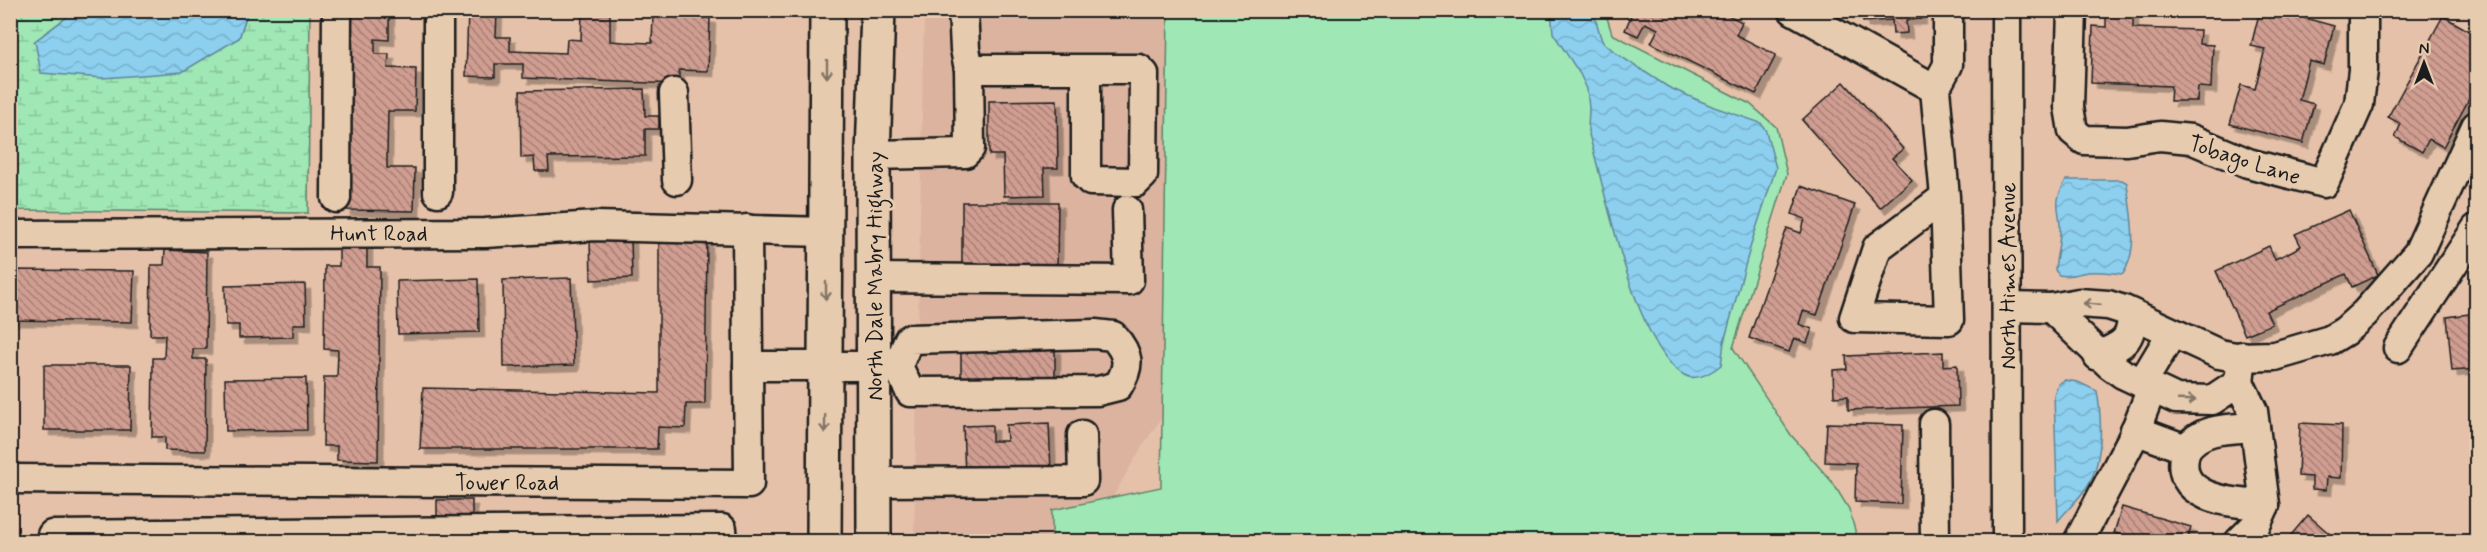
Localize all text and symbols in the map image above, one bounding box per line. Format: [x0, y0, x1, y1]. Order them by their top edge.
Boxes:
north arrow [2394, 33, 2454, 93]
text: N [2419, 39, 2429, 60]
one-way arrow [821, 58, 833, 78]
street label: Tobago Lane [2184, 130, 2304, 195]
street label: North Dale Mabry Highway [862, 151, 893, 401]
street label: North Himes Avenue [1995, 182, 2023, 370]
street label: Hunt Road [330, 221, 428, 249]
one-way arrow [821, 280, 832, 300]
one-way arrow [2083, 298, 2102, 309]
one-way arrow [2177, 394, 2197, 405]
one-way arrow [819, 414, 831, 434]
street label: Tower Road [455, 470, 559, 498]

